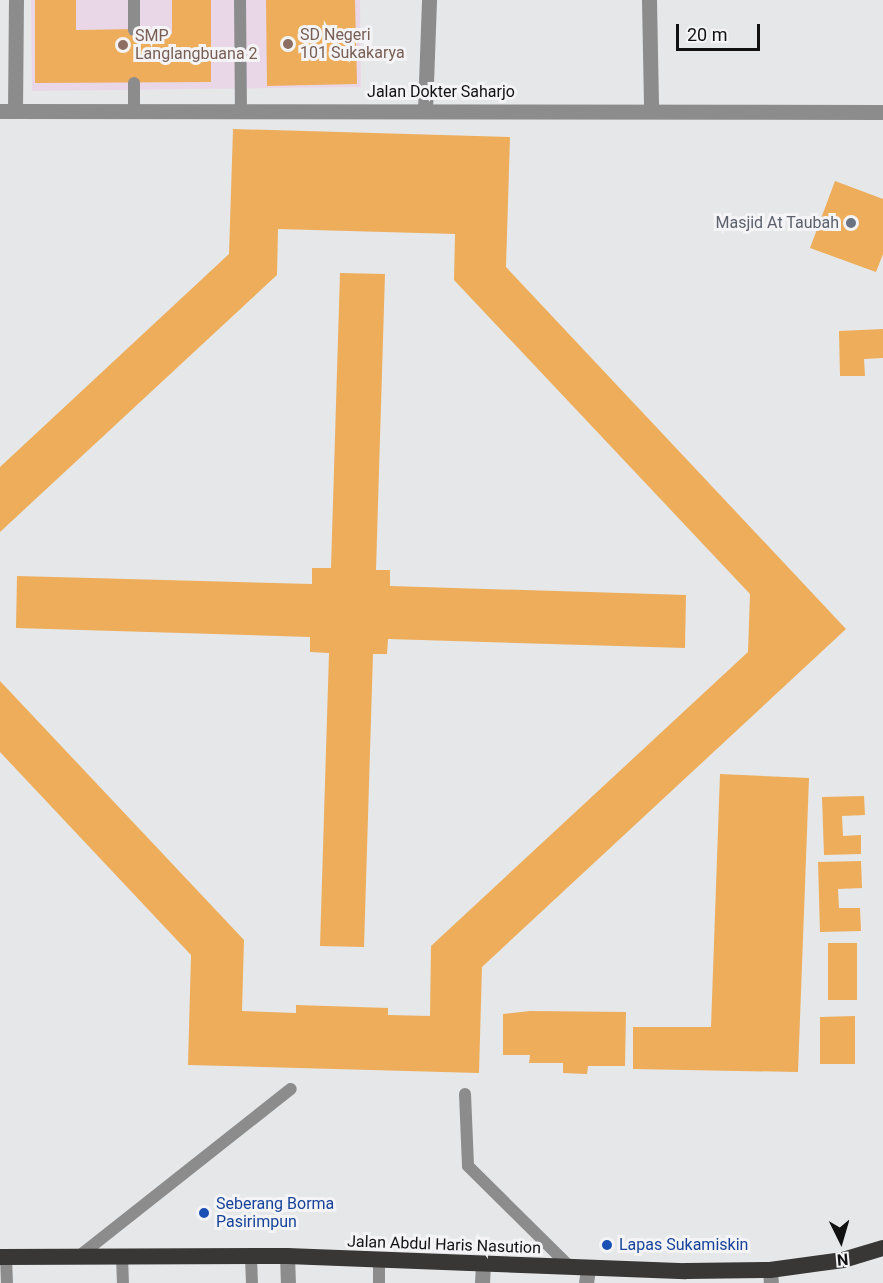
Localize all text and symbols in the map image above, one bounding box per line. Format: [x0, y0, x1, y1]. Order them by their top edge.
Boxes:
scale bar [679, 12, 763, 50]
text: 20 m [687, 24, 727, 45]
place label: SD Negeri 101 Sukakarya [300, 25, 405, 63]
place label: SMP Langlangbuana 2 [135, 26, 258, 64]
marker: SD Negeri 101 Sukakarya [281, 37, 295, 51]
marker: SMP Langlangbuana 2 [116, 38, 130, 52]
street label: Jalan Dokter Saharjo [367, 82, 515, 102]
place label: Masjid At Taubah [715, 213, 839, 233]
marker: Masjid At Taubah [844, 216, 858, 230]
place label: Seberang Borma Pasirimpun [216, 1194, 334, 1232]
marker: Seberang Borma Pasirimpun [197, 1206, 211, 1220]
north arrow [811, 1211, 871, 1271]
street label: Jalan Abdul Haris Nasution [347, 1232, 541, 1258]
place label: Lapas Sukamiskin [619, 1235, 748, 1255]
marker: Lapas Sukamiskin [600, 1238, 614, 1252]
text: N [836, 1249, 849, 1269]

